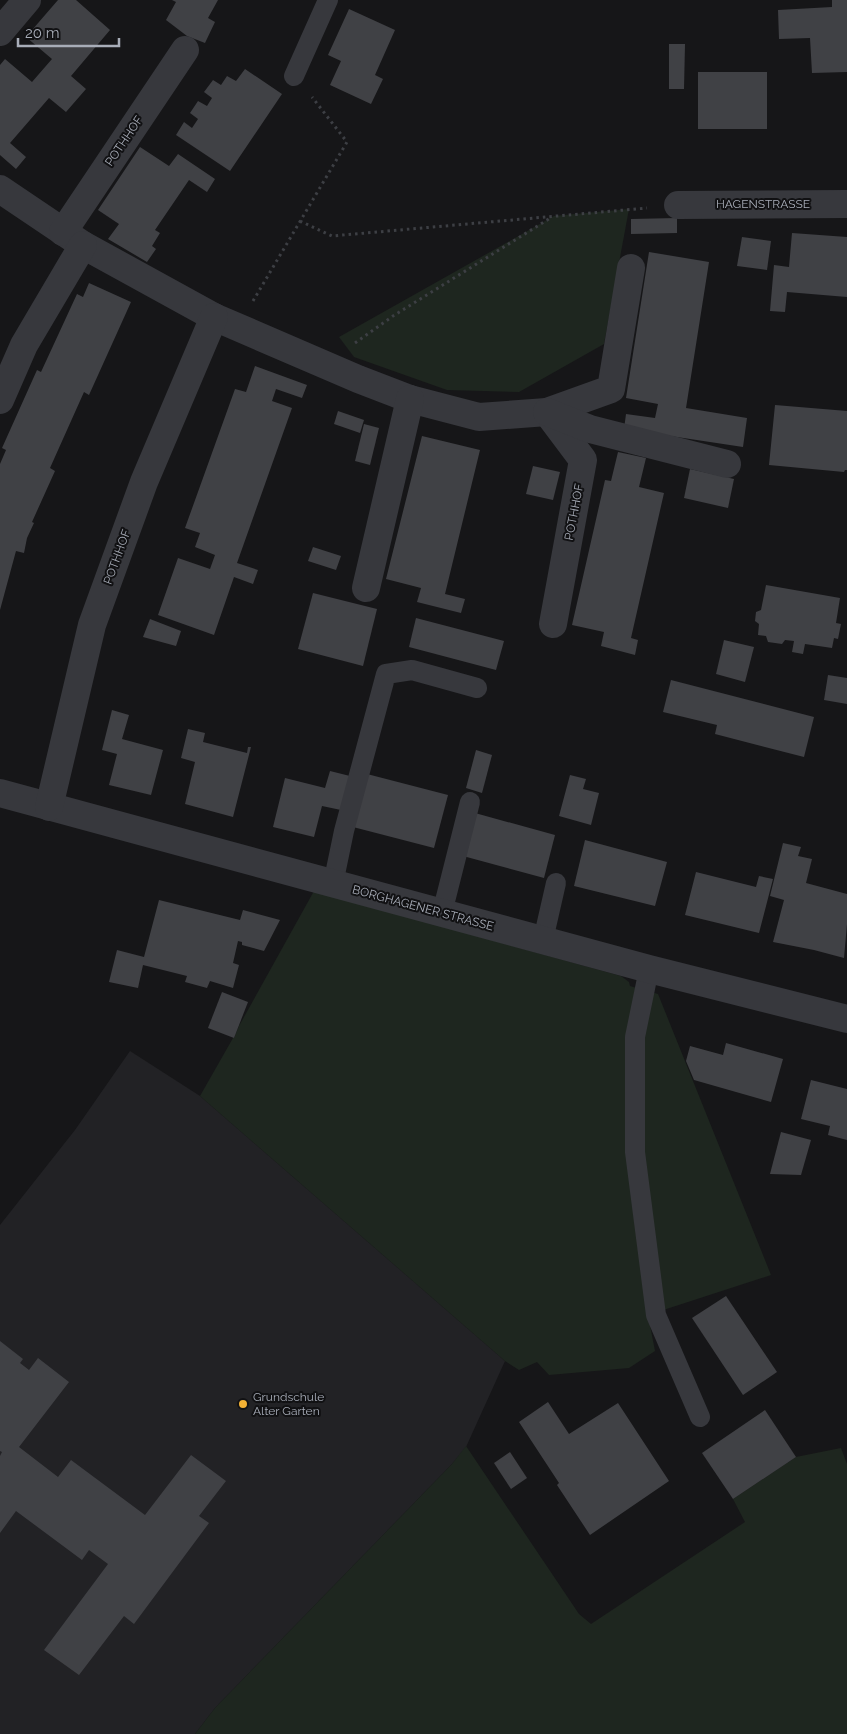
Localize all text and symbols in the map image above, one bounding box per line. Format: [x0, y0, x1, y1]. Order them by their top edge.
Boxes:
scale bar [18, 15, 119, 47]
text: 20 m [25, 24, 60, 42]
street label: POTHHOF [102, 113, 146, 169]
street label: HAGENSTRASSE [716, 197, 810, 211]
street label: POTHHOF [562, 483, 586, 541]
street label: POTHHOF [101, 528, 133, 586]
street label: BORGHAGENER STRASSE [351, 882, 495, 934]
place label: Grundschule Alter Garten [253, 1390, 324, 1418]
marker: Grundschule Alter Garten [237, 1398, 249, 1410]

